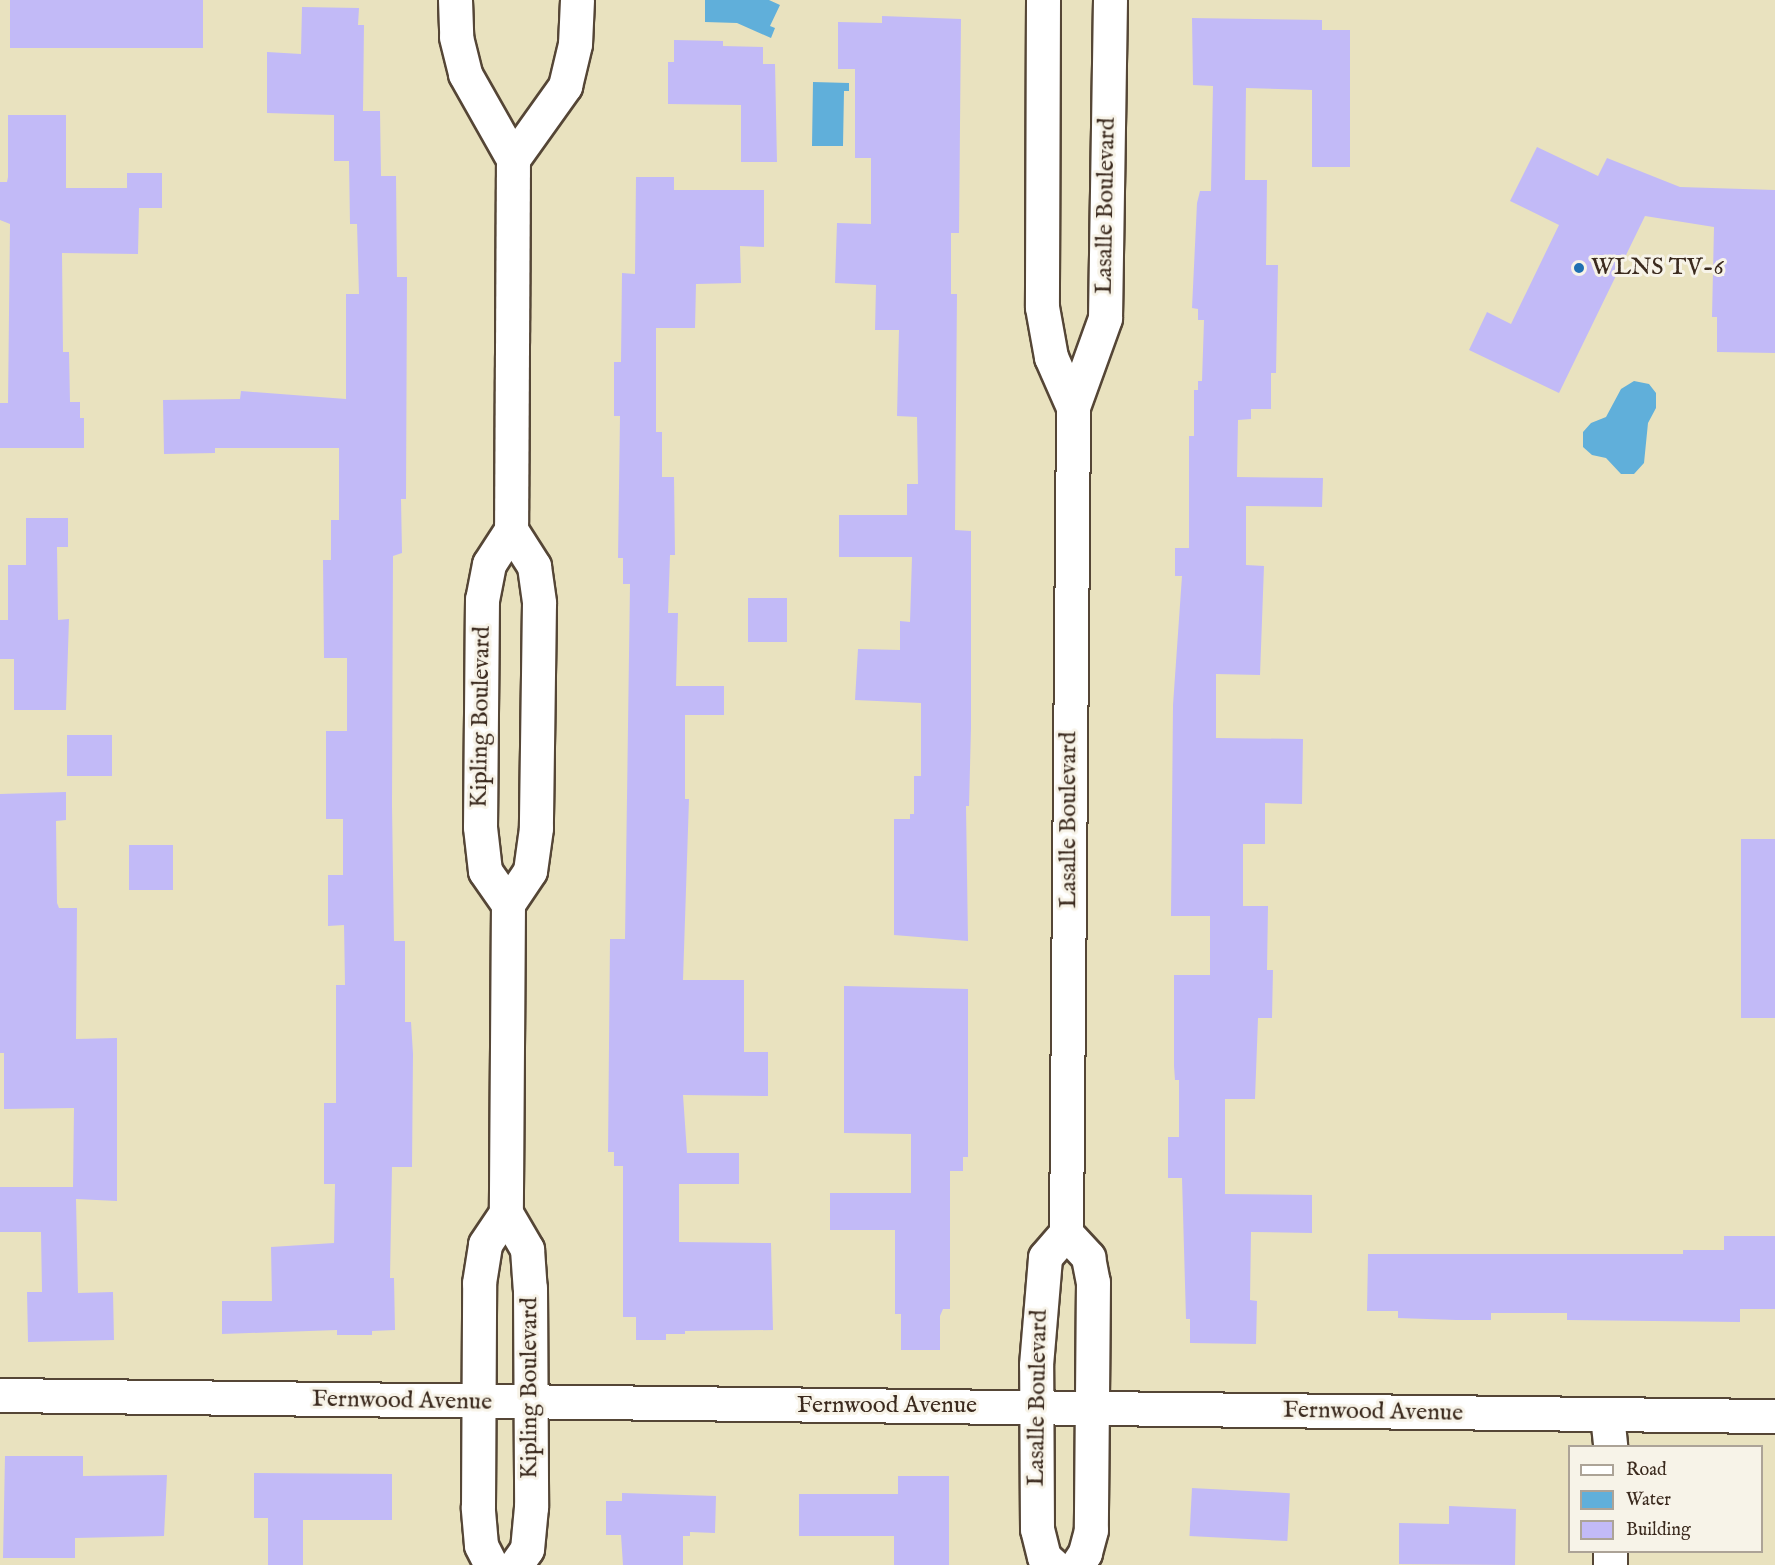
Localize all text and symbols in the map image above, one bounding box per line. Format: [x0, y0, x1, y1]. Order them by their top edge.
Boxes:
street label: Lasalle Boulevard [1090, 117, 1122, 295]
place label: WLNS TV-6 [1591, 254, 1724, 282]
marker: WLNS TV-6 [1572, 261, 1586, 275]
street label: Kipling Boulevard [465, 626, 497, 808]
street label: Lasalle Boulevard [1055, 732, 1083, 908]
street label: Kipling Boulevard [516, 1297, 544, 1479]
street label: Lasalle Boulevard [1022, 1309, 1054, 1487]
street label: Fernwood Avenue [312, 1385, 492, 1417]
street label: Fernwood Avenue [797, 1392, 977, 1420]
street label: Fernwood Avenue [1283, 1396, 1463, 1428]
legend [1568, 1445, 1763, 1553]
text: Road [1626, 1459, 1667, 1482]
text: Water [1626, 1489, 1671, 1512]
text: Building [1626, 1519, 1691, 1542]

